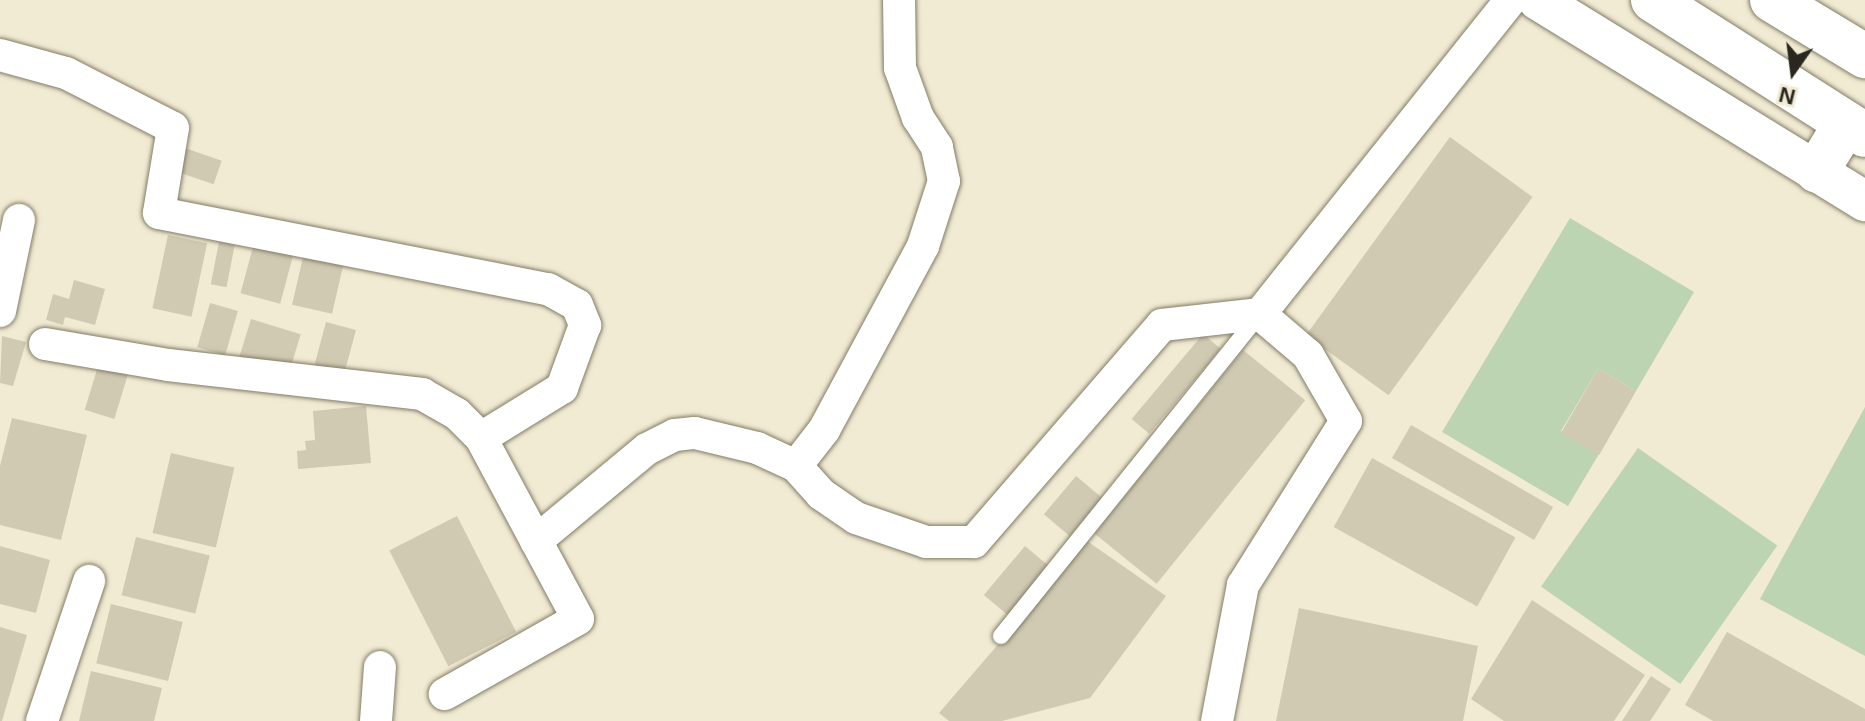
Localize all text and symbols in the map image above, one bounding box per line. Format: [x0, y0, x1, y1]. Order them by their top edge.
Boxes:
north arrow [1753, 32, 1833, 112]
text: N [1776, 82, 1798, 110]

